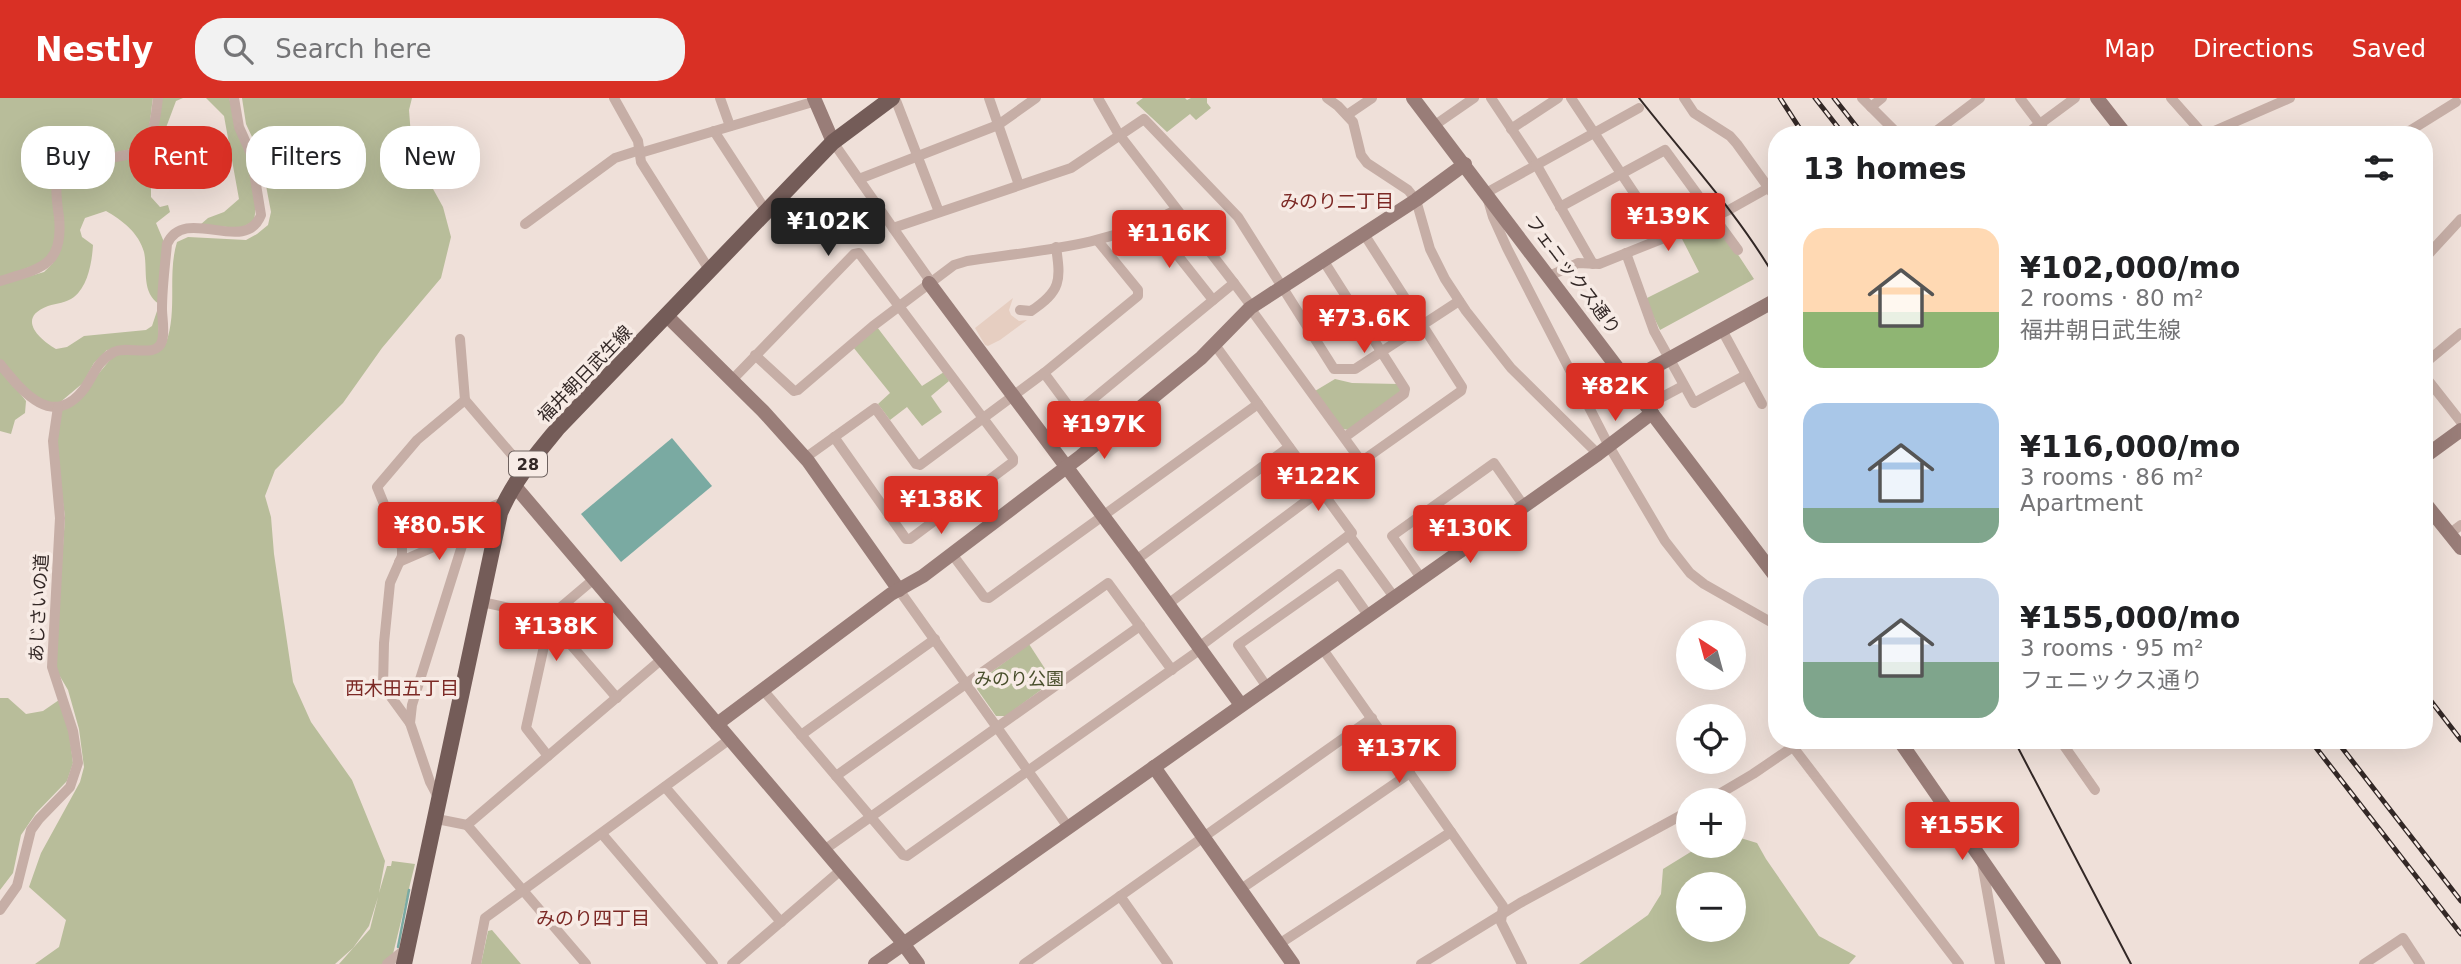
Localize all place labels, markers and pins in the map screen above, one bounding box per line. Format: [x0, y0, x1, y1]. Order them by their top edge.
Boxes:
pin: ¥139K [1619, 194, 1717, 253]
pin: ¥102K [779, 198, 877, 258]
pin: ¥116K [1120, 211, 1218, 270]
pin: ¥73.6K [1307, 296, 1421, 355]
pin: ¥82K [1574, 364, 1656, 423]
pin: ¥197K [1055, 402, 1153, 461]
pin: ¥122K [1269, 454, 1367, 513]
pin: ¥138K [892, 476, 990, 536]
pin: ¥80.5K [382, 503, 496, 562]
pin: ¥130K [1421, 505, 1519, 565]
pin: ¥138K [507, 603, 605, 663]
pin: ¥137K [1350, 726, 1448, 785]
pin: ¥155K [1913, 802, 2011, 862]

